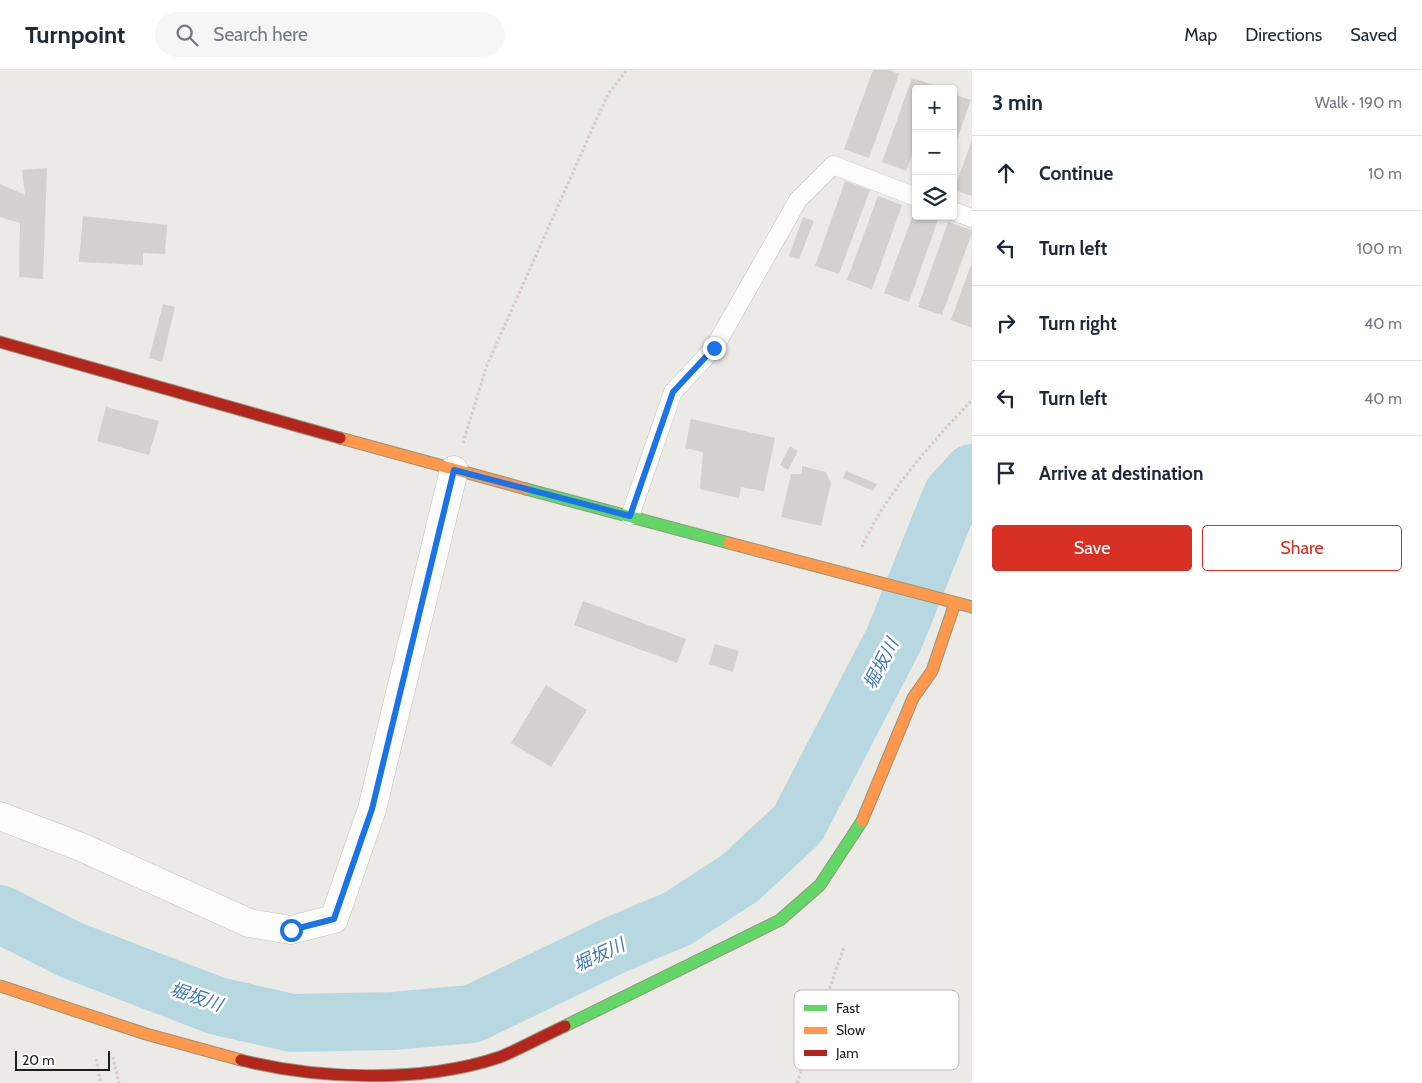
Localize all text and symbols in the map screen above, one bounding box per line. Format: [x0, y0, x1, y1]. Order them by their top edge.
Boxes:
search box [155, 12, 505, 57]
text: Turnpoint [25, 20, 125, 49]
icon: search [173, 21, 201, 49]
text: Search here [213, 23, 308, 46]
text: Map [1184, 24, 1217, 46]
text: Directions [1245, 24, 1322, 46]
text: Saved [1350, 24, 1397, 46]
map controls [912, 85, 957, 220]
button: + [912, 85, 957, 130]
text: 3 min [992, 90, 1043, 115]
text: Walk · 190 m [1315, 93, 1402, 112]
button: − [912, 130, 957, 175]
icon: ahead [992, 159, 1020, 187]
text: Continue [1039, 162, 1113, 185]
text: 10 m [1368, 164, 1402, 183]
button: layers [912, 175, 957, 220]
icon: left [992, 234, 1020, 262]
text: Turn left [1039, 237, 1107, 260]
text: 100 m [1357, 239, 1402, 258]
icon: right [992, 309, 1020, 337]
text: Turn right [1039, 312, 1117, 335]
text: 40 m [1364, 314, 1402, 333]
route end [703, 337, 726, 360]
icon: left [992, 384, 1020, 412]
text: Turn left [1039, 387, 1107, 410]
text: 40 m [1364, 389, 1402, 408]
icon: arrive [992, 459, 1020, 487]
text: Arrive at destination [1039, 462, 1203, 485]
button: Save [992, 525, 1192, 571]
button: Share [1202, 525, 1402, 571]
water label: 堀坂川 [859, 633, 904, 693]
route start [280, 919, 303, 942]
water label: 堀坂川 [570, 933, 630, 976]
water label: 堀坂川 [167, 978, 227, 1017]
legend [794, 990, 959, 1070]
text: Fast [836, 999, 860, 1017]
text: Slow [836, 1021, 865, 1039]
text: Jam [835, 1044, 858, 1062]
scale bar [15, 1048, 110, 1071]
text: 20 m [22, 1051, 55, 1069]

